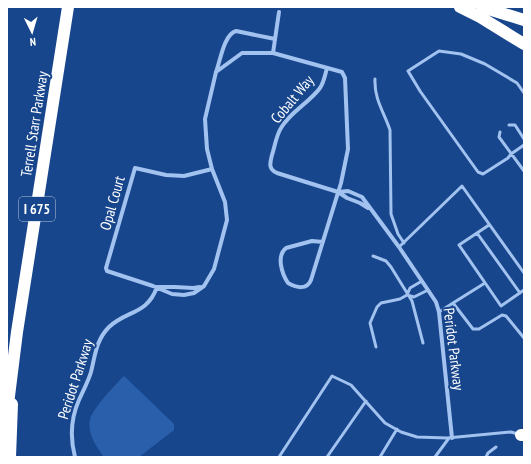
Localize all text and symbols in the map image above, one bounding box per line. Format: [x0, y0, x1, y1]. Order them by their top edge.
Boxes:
north arrow [12, 12, 52, 52]
text: N [29, 35, 36, 49]
street label: Terrell Starr Parkway [16, 69, 52, 178]
street label: Cobalt Way [266, 71, 318, 127]
street label: Opal Court [95, 174, 129, 232]
road number: I 675 [19, 197, 55, 221]
street label: Peridot Parkway [440, 307, 469, 392]
street label: Peridot Parkway [53, 336, 97, 421]

